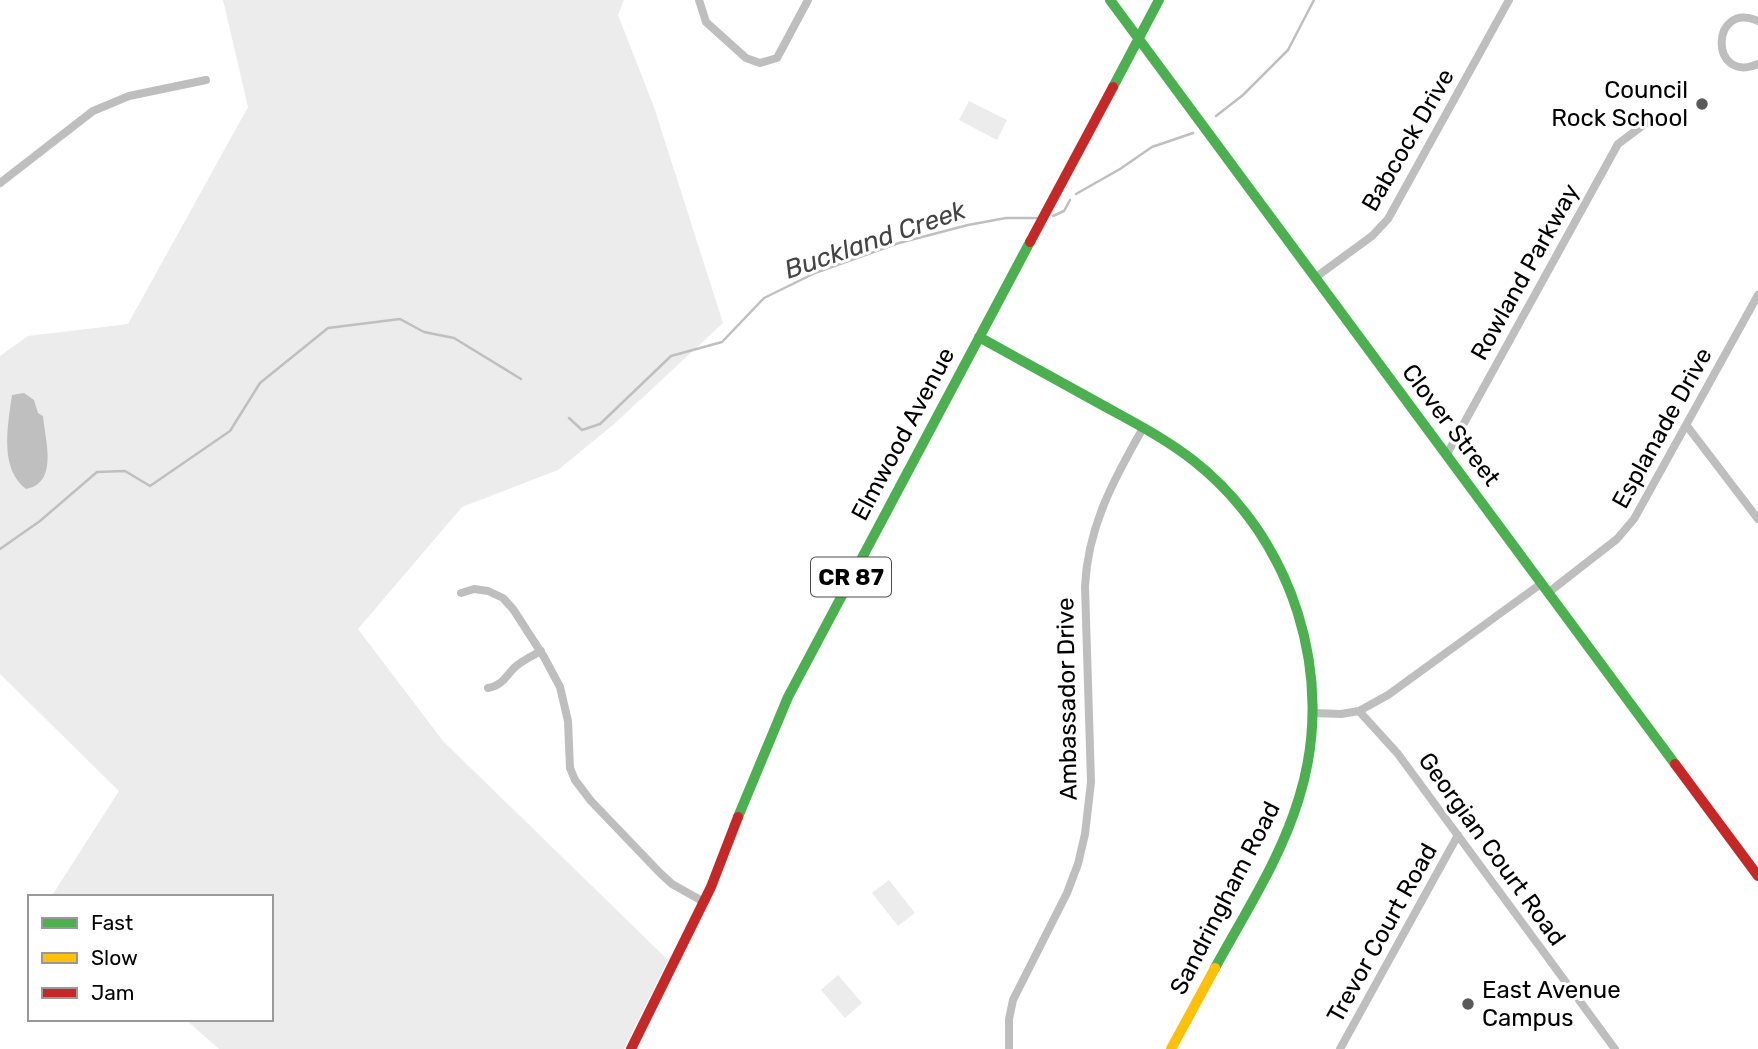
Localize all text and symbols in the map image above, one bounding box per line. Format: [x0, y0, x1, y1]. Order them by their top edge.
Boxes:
street label: Babcock Drive [1356, 64, 1460, 216]
place label: Council Rock School [1551, 76, 1688, 132]
marker: Council Rock School [1694, 96, 1710, 112]
street label: Rowland Parkway [1465, 179, 1585, 365]
water label: Buckland Creek [780, 194, 970, 286]
street label: Elmwood Avenue [846, 343, 960, 525]
street label: Esplanade Drive [1606, 343, 1718, 513]
street label: Clover Street [1396, 359, 1506, 491]
road number: CR 87 [811, 558, 891, 596]
street label: Ambassador Drive [1051, 597, 1083, 801]
street label: Georgian Court Road [1413, 747, 1571, 951]
street label: Sandringham Road [1164, 797, 1286, 999]
street label: Trevor Court Road [1321, 839, 1443, 1027]
legend [28, 895, 273, 1021]
text: Fast [91, 910, 133, 935]
text: Slow [91, 945, 138, 970]
place label: East Avenue Campus [1482, 976, 1621, 1032]
text: Jam [91, 980, 135, 1005]
marker: East Avenue Campus [1460, 996, 1476, 1012]

